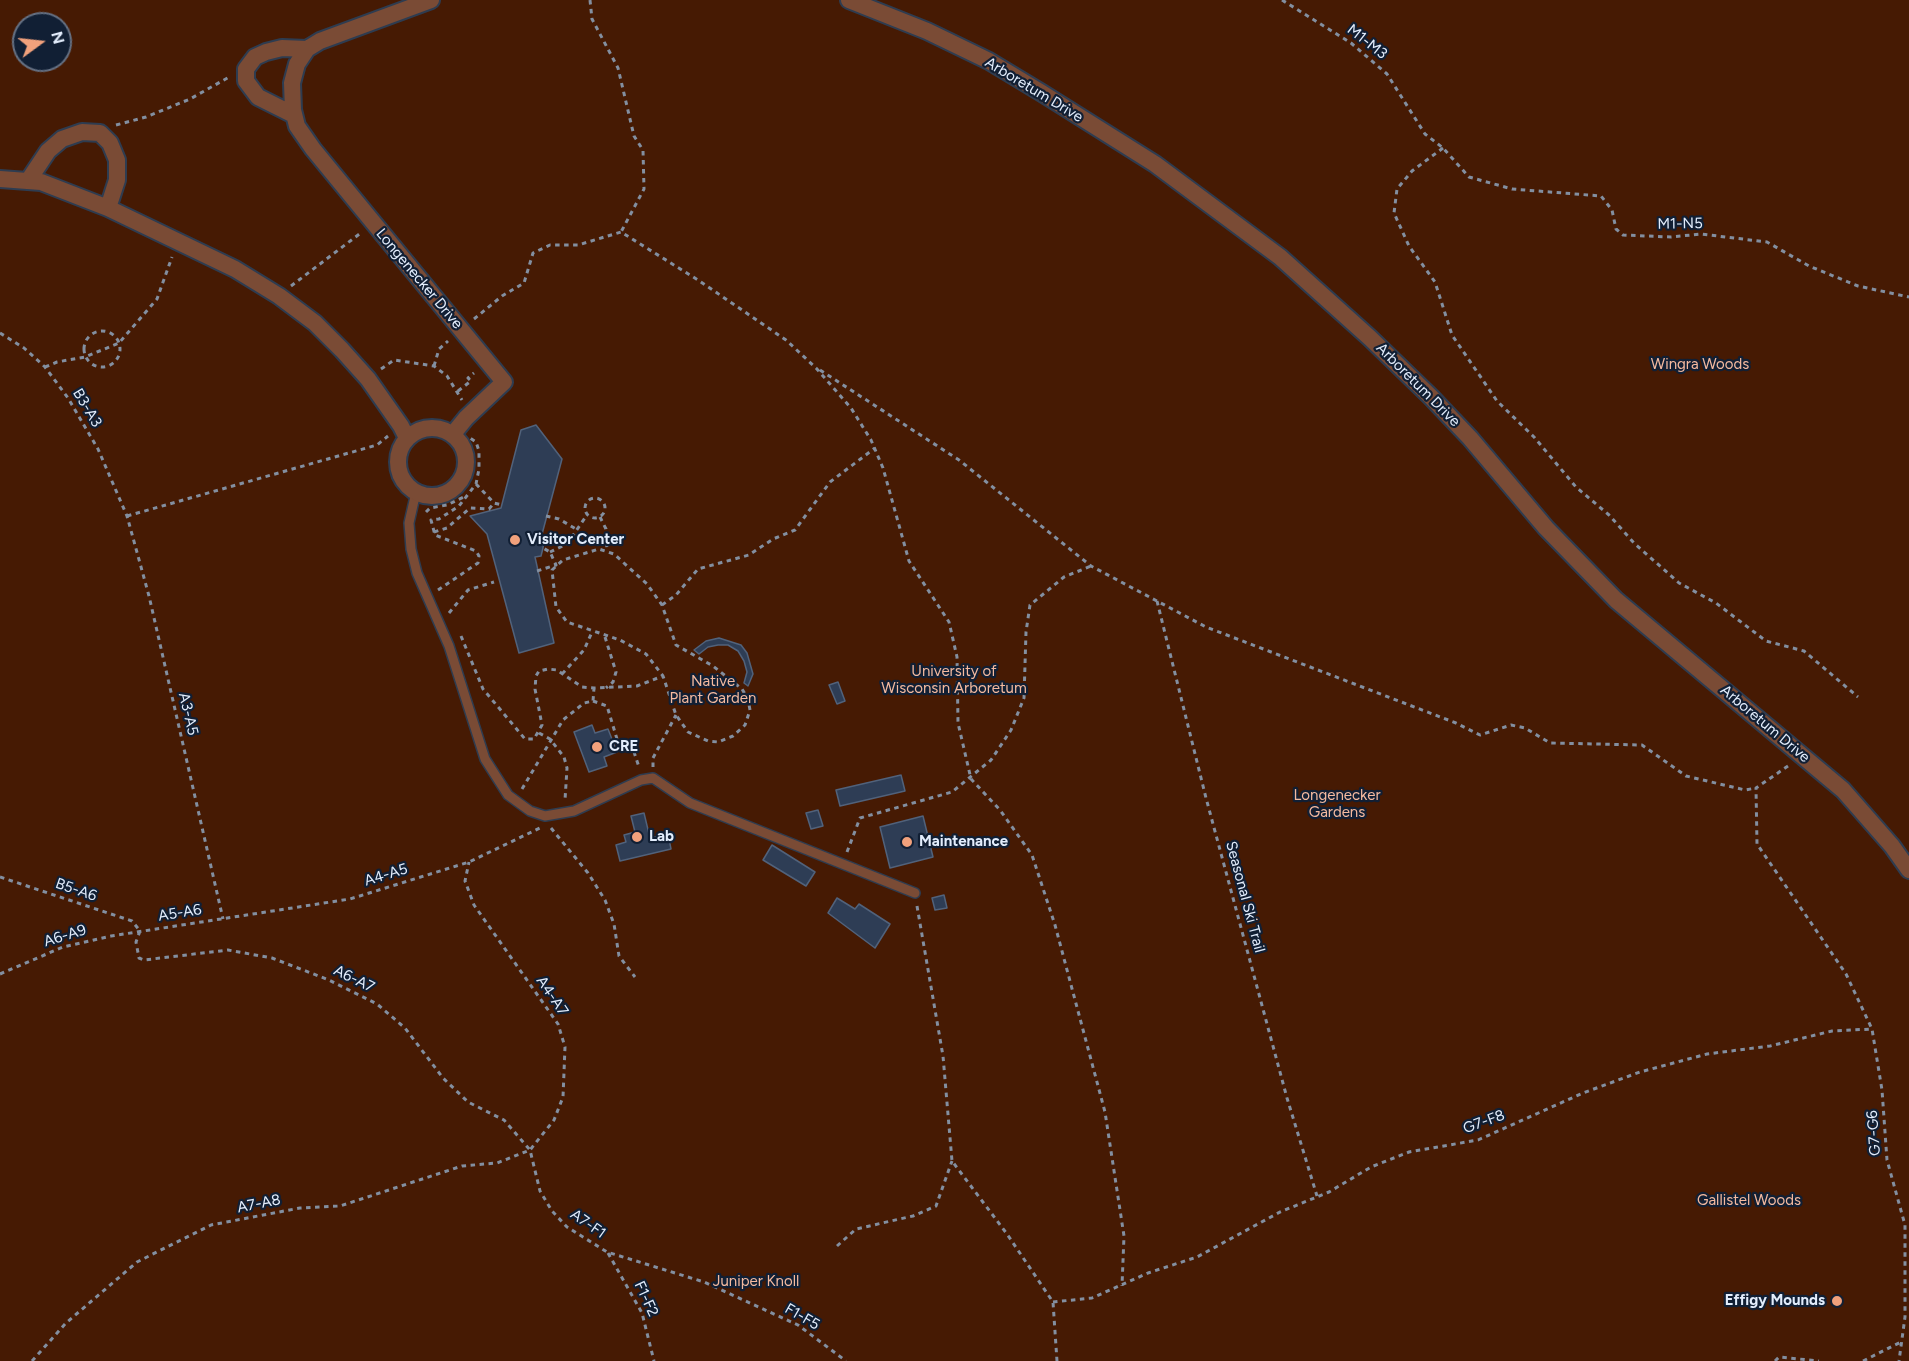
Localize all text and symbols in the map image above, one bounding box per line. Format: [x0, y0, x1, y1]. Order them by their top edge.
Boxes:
north arrow [12, 12, 72, 72]
street label: M1-M3 [1343, 21, 1391, 63]
text: N [47, 29, 69, 46]
street label: Arboretum Drive [982, 54, 1086, 126]
street label: M1-N5 [1657, 215, 1703, 233]
street label: Longenecker Drive [372, 225, 466, 333]
street label: Arboretum Drive [1372, 339, 1464, 431]
park label: Wingra Woods [1651, 356, 1749, 374]
street label: B3-A3 [68, 385, 106, 431]
place label: Visitor Center [527, 531, 624, 549]
marker: Visitor Center [508, 533, 522, 547]
park label: University of Wisconsin Arboretum [881, 663, 1027, 698]
park label: Native Plant Garden [670, 673, 756, 708]
street label: Arboretum Drive [1717, 681, 1813, 767]
street label: A3-A5 [174, 691, 202, 737]
place label: CRE [609, 738, 638, 756]
marker: CRE [590, 740, 604, 754]
park label: Longenecker Gardens [1294, 787, 1380, 822]
place label: Lab [649, 828, 674, 846]
marker: Lab [630, 830, 644, 844]
place label: Maintenance [919, 833, 1008, 851]
marker: Maintenance [900, 835, 914, 849]
street label: Seasonal Ski Trail [1221, 839, 1269, 955]
street label: A4-A5 [362, 860, 410, 890]
street label: B5-A6 [53, 875, 99, 905]
street label: A5-A6 [157, 901, 203, 925]
street label: A6-A9 [42, 921, 88, 951]
street label: A6-A7 [331, 961, 377, 997]
street label: A4-A7 [532, 973, 572, 1019]
street label: G7-F8 [1461, 1106, 1507, 1138]
street label: G7-G6 [1863, 1110, 1885, 1156]
street label: A7-A8 [236, 1191, 282, 1217]
park label: Gallistel Woods [1697, 1192, 1801, 1210]
street label: A7-F1 [567, 1205, 609, 1243]
park label: Juniper Knoll [713, 1273, 799, 1291]
street label: F1-F2 [630, 1278, 662, 1320]
place label: Effigy Mounds [1725, 1292, 1825, 1310]
marker: Effigy Mounds [1830, 1294, 1844, 1308]
street label: F1-F5 [781, 1300, 823, 1334]

